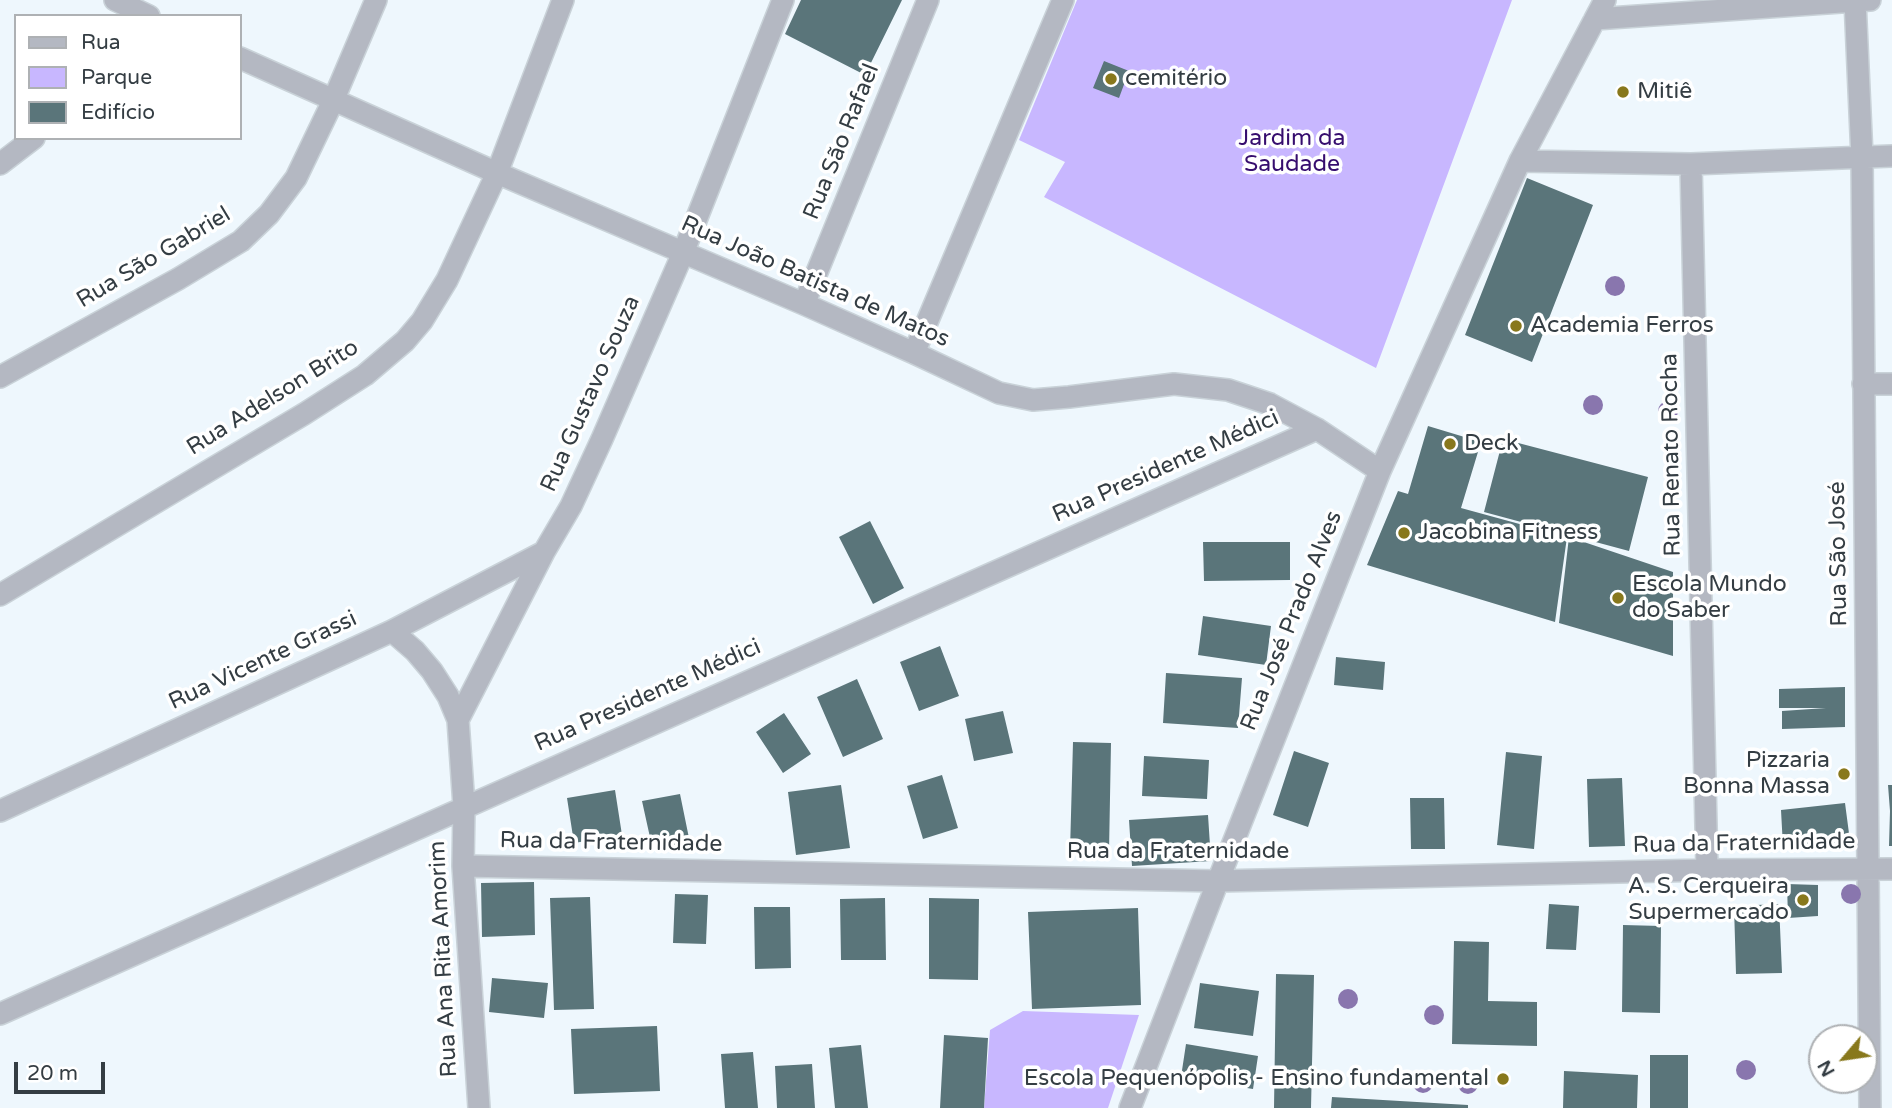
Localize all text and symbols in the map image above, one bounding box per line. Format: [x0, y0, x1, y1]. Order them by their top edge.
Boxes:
legend [14, 14, 242, 140]
text: Rua [81, 30, 121, 55]
street label: Rua São Rafael [798, 60, 886, 224]
text: Parque [81, 65, 152, 90]
place label: cemitério [1125, 65, 1227, 93]
marker: cemitério [1103, 71, 1119, 87]
place label: Mitiê [1637, 78, 1692, 106]
marker: Mitiê [1615, 84, 1631, 100]
text: Edifício [81, 100, 155, 125]
park label: Jardim da Saudade [1239, 125, 1345, 179]
street label: Rua São Gabriel [72, 201, 236, 315]
street label: Rua João Batista de Matos [677, 210, 953, 354]
street label: Rua Gustavo Souza [535, 292, 647, 496]
place label: Academia Ferros [1530, 312, 1714, 340]
marker: Academia Ferros [1508, 318, 1524, 334]
street label: Rua Adelson Brito [182, 334, 364, 462]
street label: Rua Renato Rocha [1656, 353, 1688, 557]
street label: Rua Presidente Médici [1049, 405, 1283, 529]
place label: Deck [1464, 430, 1519, 458]
marker: Deck [1442, 436, 1458, 452]
street label: Rua São José [1824, 481, 1854, 627]
street label: Rua José Prado Alves [1235, 507, 1349, 735]
place label: Jacobina Fitness [1418, 519, 1598, 547]
marker: Jacobina Fitness [1396, 525, 1412, 541]
place label: Escola Mundo do Saber [1632, 571, 1787, 625]
marker: Escola Mundo do Saber [1610, 590, 1626, 606]
street label: Rua Vicente Grassi [165, 605, 361, 717]
street label: Rua Presidente Médici [531, 634, 765, 758]
place label: Pizzaria Bonna Massa [1683, 747, 1830, 801]
marker: Pizzaria Bonna Massa [1836, 766, 1852, 782]
street label: Rua da Fraternidade [499, 827, 723, 859]
street label: Rua da Fraternidade [1632, 828, 1856, 860]
street label: Rua da Fraternidade [1067, 838, 1289, 866]
street label: Rua Ana Rita Amorim [424, 840, 464, 1078]
place label: A. S. Cerqueira Supermercado [1628, 873, 1789, 927]
marker: A. S. Cerqueira Supermercado [1795, 892, 1811, 908]
north arrow [1808, 1024, 1878, 1094]
scale bar [18, 1048, 108, 1092]
text: N [1813, 1056, 1840, 1080]
text: 20 m [27, 1061, 78, 1086]
place label: Escola Pequenópolis - Ensino fundamental [1024, 1065, 1489, 1093]
marker: Escola Pequenópolis - Ensino fundamental [1495, 1071, 1511, 1087]

